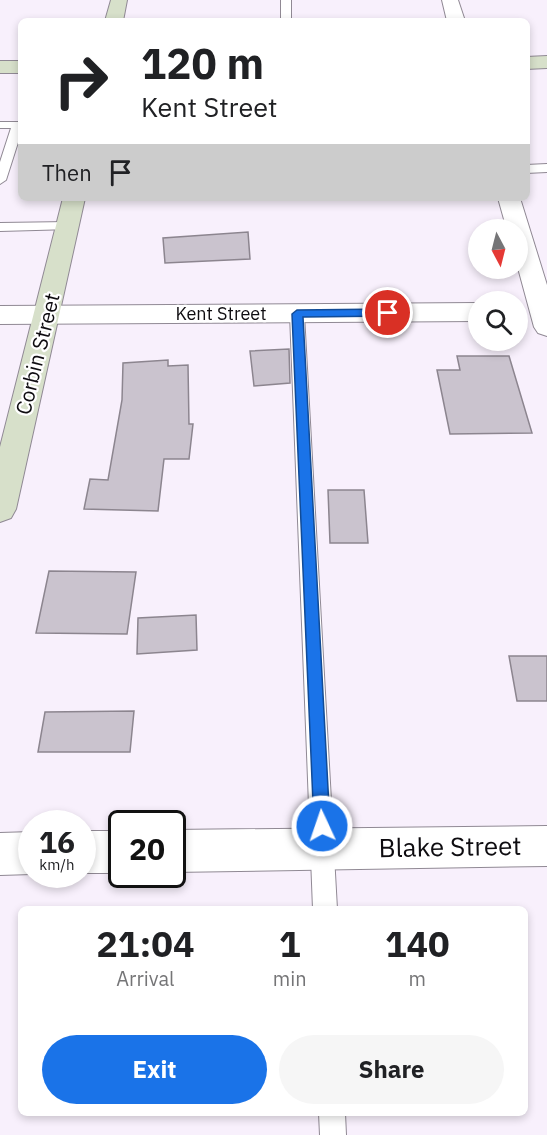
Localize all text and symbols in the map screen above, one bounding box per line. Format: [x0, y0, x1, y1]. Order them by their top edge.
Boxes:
text: 120 m [141, 36, 264, 91]
icon: right [42, 42, 120, 120]
text: Kent Street [141, 89, 278, 124]
icon: arrive [104, 156, 137, 189]
text: Then [42, 158, 92, 187]
north arrow [468, 219, 528, 279]
map controls [468, 219, 528, 351]
pin [362, 287, 413, 338]
street label: Corbin Street [8, 290, 66, 418]
button: search [468, 291, 528, 351]
icon: arrive [371, 296, 404, 329]
street label: Kent Street [175, 302, 267, 325]
position arrow [290, 794, 354, 858]
speed limit sign: 20 [108, 810, 186, 888]
text: 16 [39, 822, 75, 861]
street label: Blake Street [378, 828, 522, 864]
text: km/h [39, 855, 75, 874]
text: 21:04 [96, 920, 195, 967]
text: 1 [279, 920, 301, 967]
text: 140 [385, 920, 450, 967]
text: Arrival [116, 965, 175, 992]
text: min [273, 965, 307, 992]
text: m [409, 965, 426, 992]
button: Exit [42, 1035, 267, 1104]
button: Share [279, 1035, 504, 1104]

